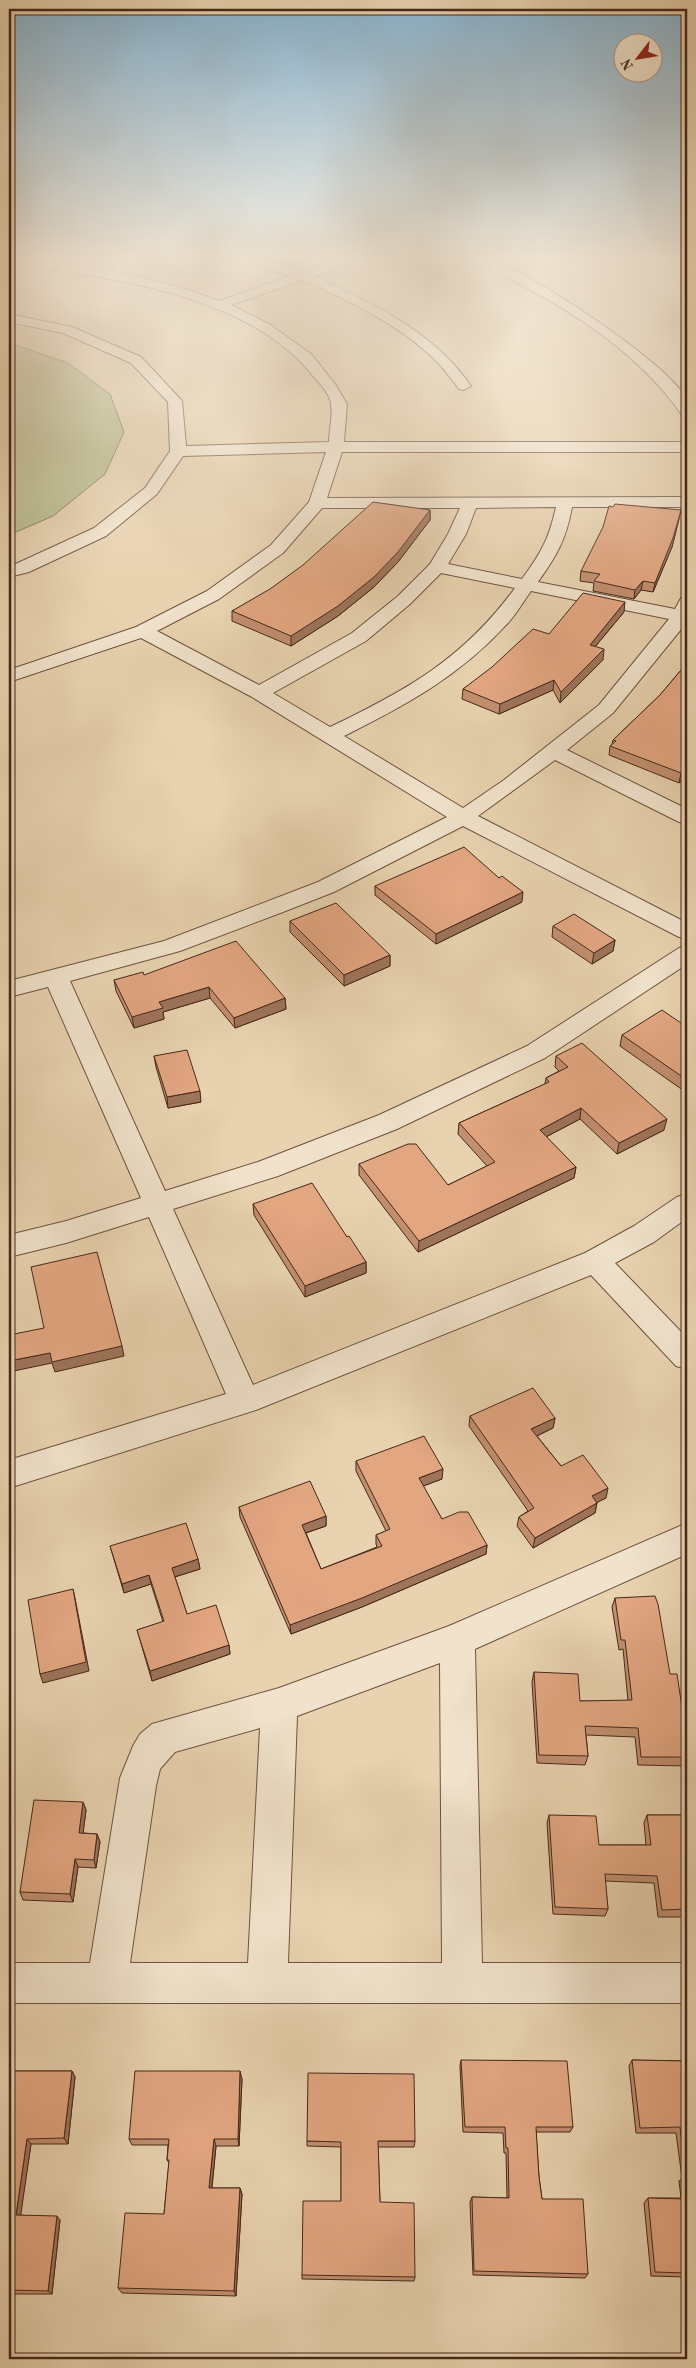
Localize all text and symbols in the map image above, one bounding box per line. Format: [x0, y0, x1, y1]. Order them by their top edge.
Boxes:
north arrow [614, 32, 664, 82]
text: N [619, 56, 636, 72]

